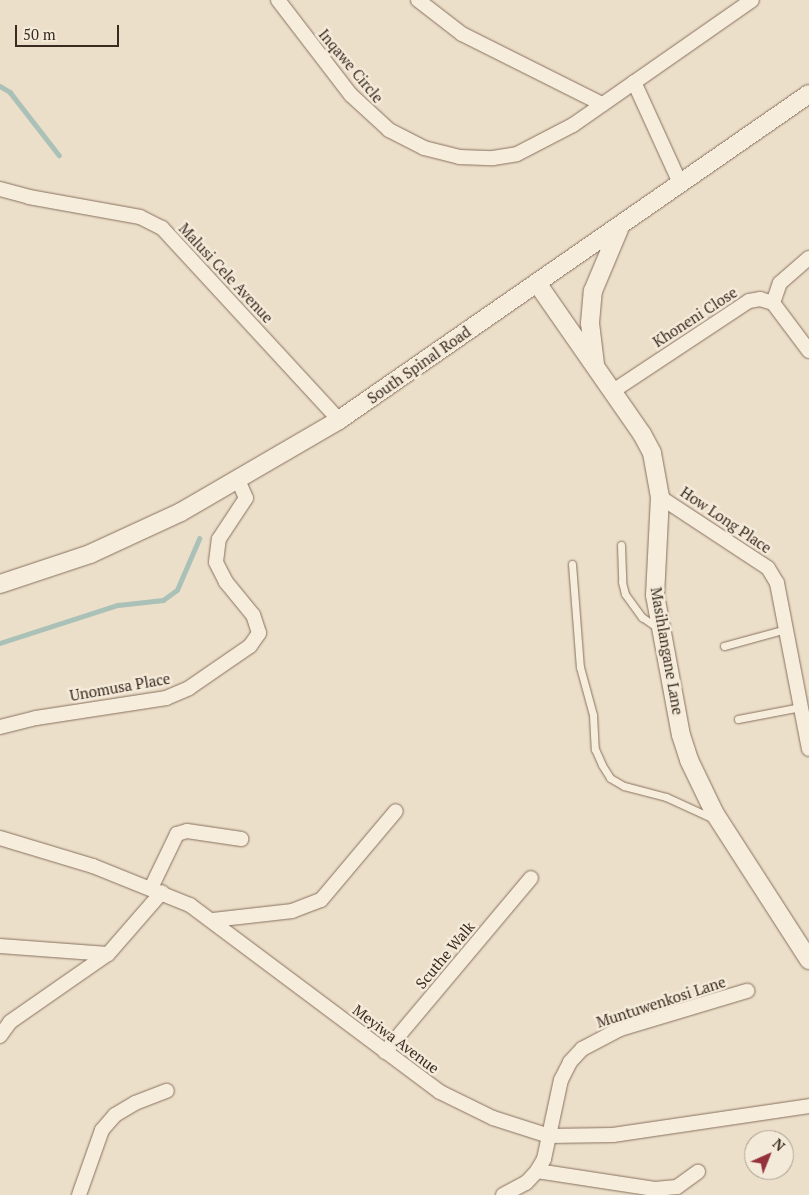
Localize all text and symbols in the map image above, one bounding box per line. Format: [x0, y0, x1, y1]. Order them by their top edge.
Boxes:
scale bar [18, 15, 121, 47]
text: 50 m [23, 24, 56, 44]
street label: Inqawe Circle [315, 25, 387, 107]
street label: Malusi Cele Avenue [175, 219, 277, 327]
street label: Khoneni Close [649, 283, 741, 351]
street label: South Spinal Road [364, 323, 474, 407]
street label: How Long Place [677, 483, 775, 557]
street label: Masihlangane Lane [647, 586, 687, 716]
street label: Unomusa Place [68, 669, 172, 705]
street label: Scuthe Walk [412, 918, 478, 992]
street label: Muntuwenkosi Lane [594, 973, 728, 1031]
street label: Meyiwa Avenue [349, 1001, 443, 1077]
north arrow [744, 1130, 794, 1180]
text: N [769, 1134, 789, 1155]

